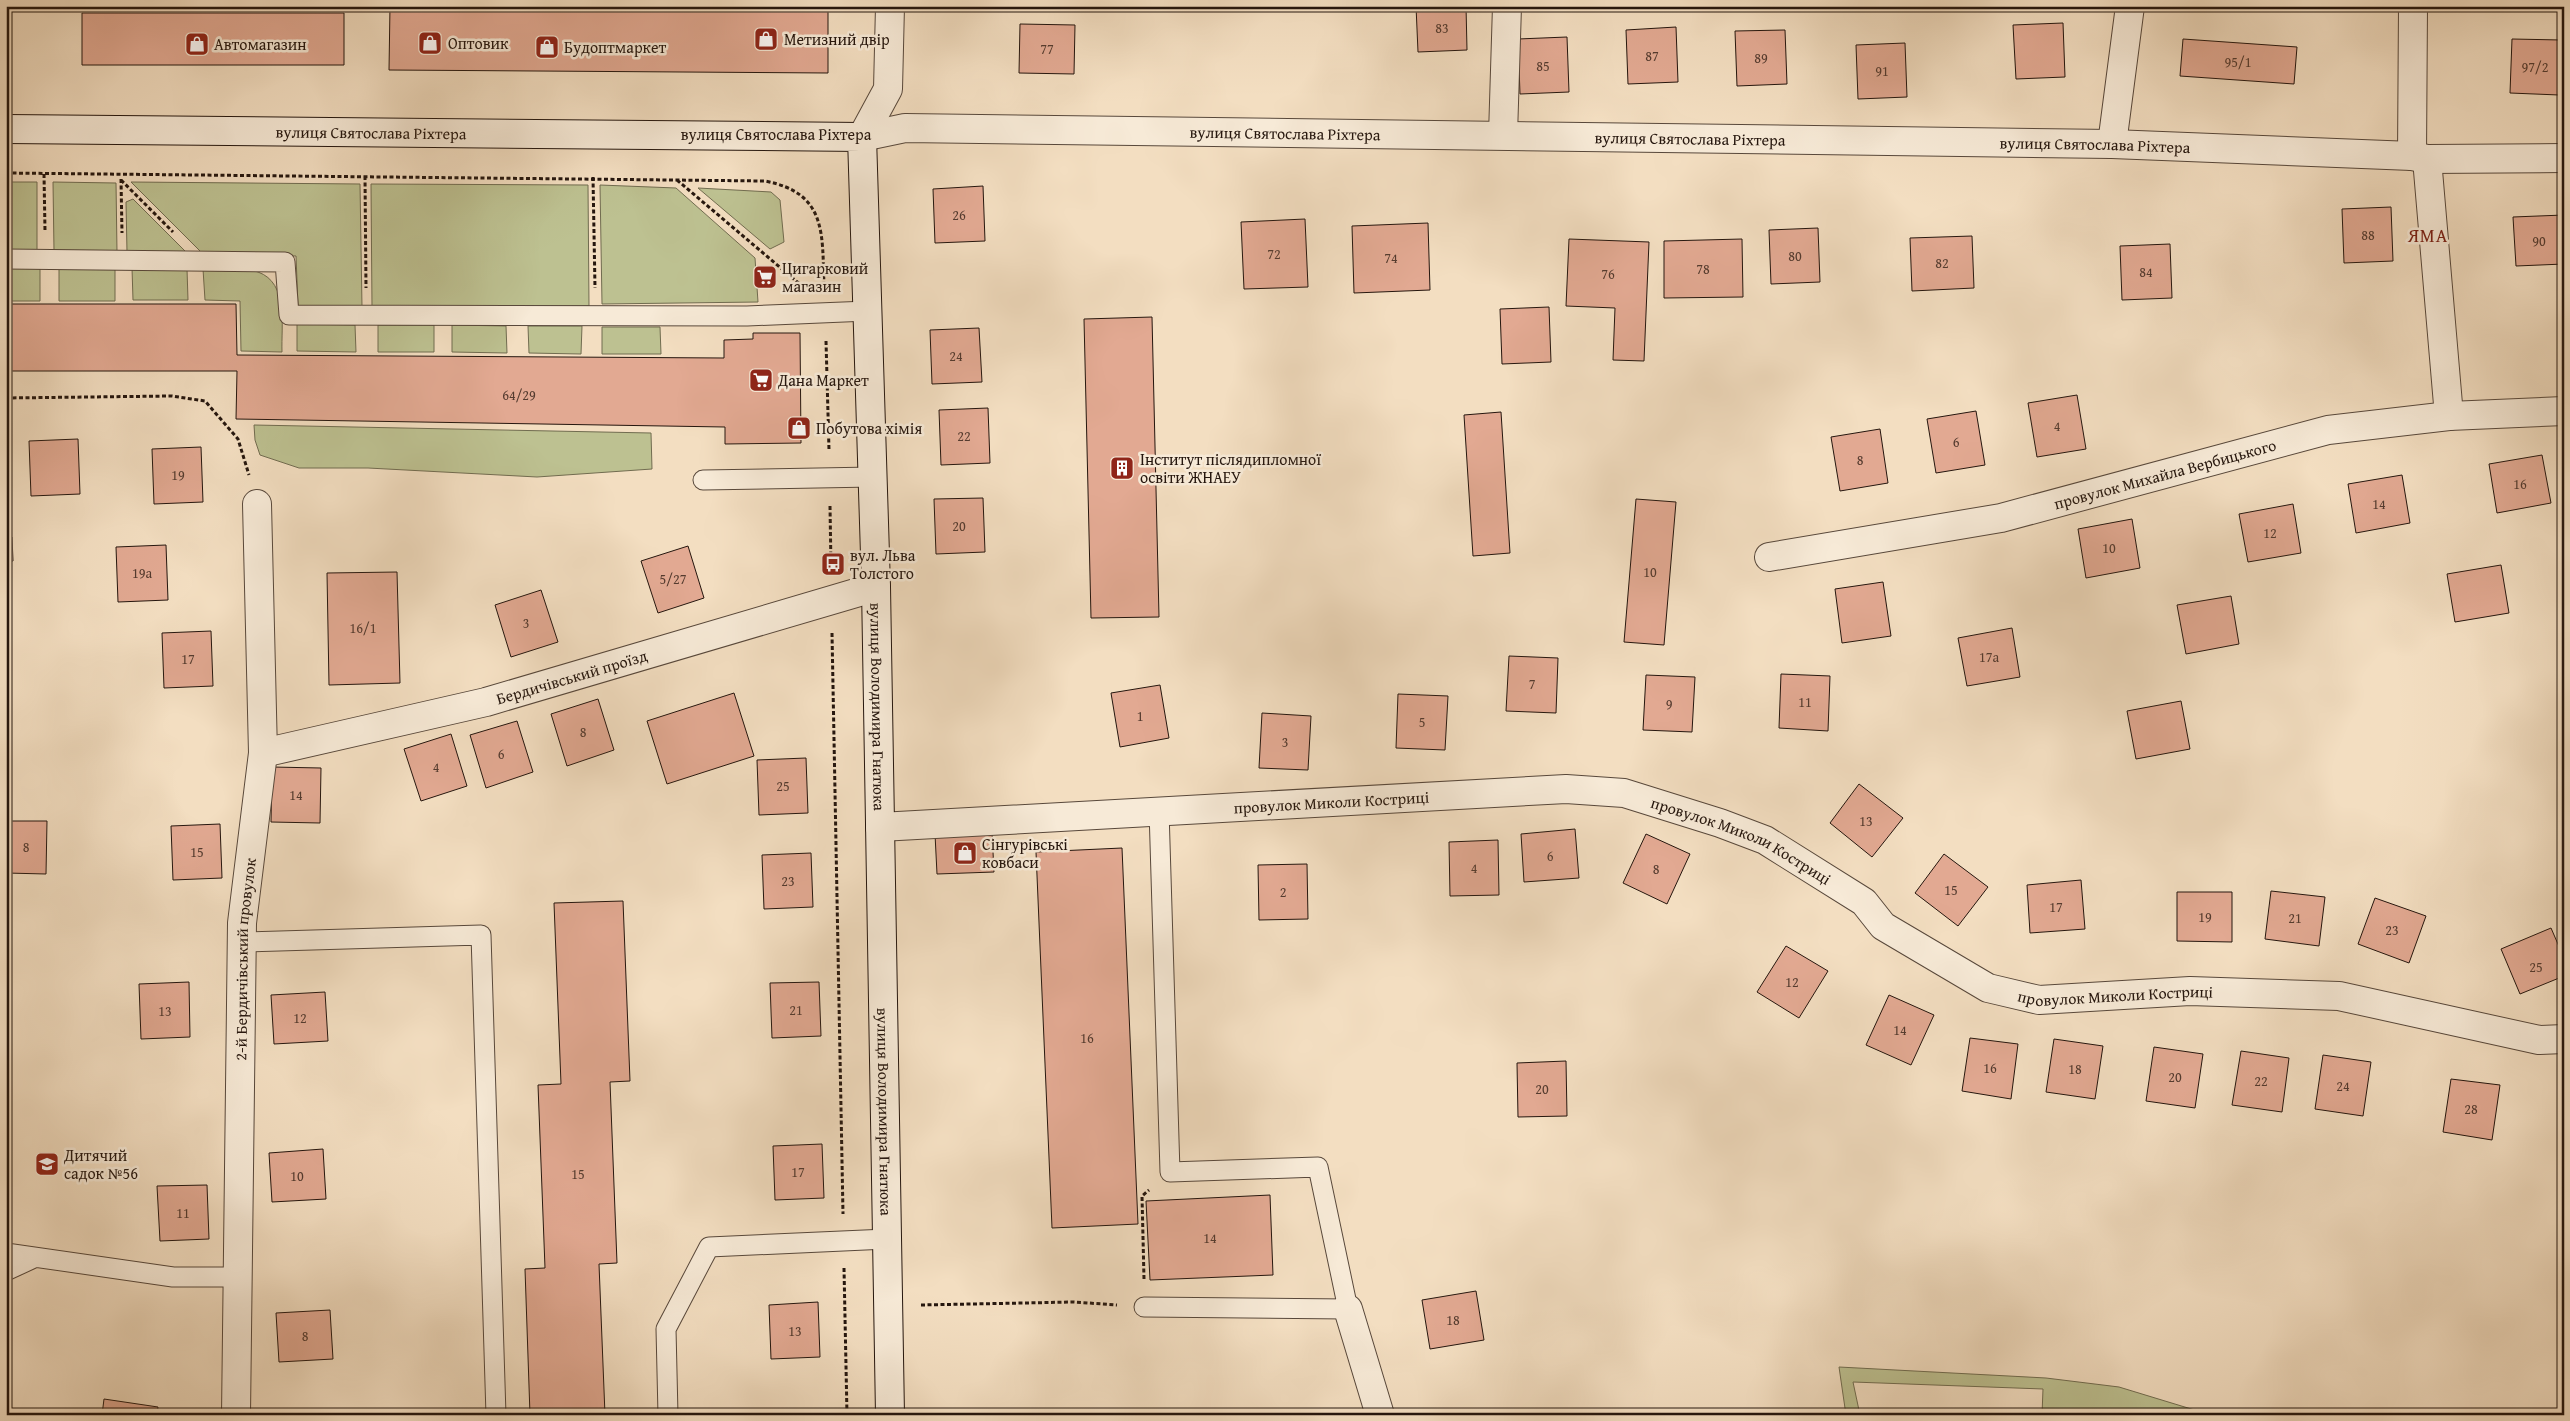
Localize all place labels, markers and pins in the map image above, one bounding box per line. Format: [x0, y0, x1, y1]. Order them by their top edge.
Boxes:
shop icon: Метизний двір [753, 26, 779, 52]
place label: Метизний двір [784, 27, 890, 51]
shop icon: Оптовик [417, 30, 443, 56]
shop icon: Автомагазин [184, 31, 210, 57]
place label: Оптовик [448, 31, 509, 55]
place label: Автомагазин [214, 32, 307, 56]
shop icon: Будоптмаркет [534, 34, 560, 60]
place label: Будоптмаркет [564, 35, 666, 59]
place label: Цигарковий магазин [782, 256, 869, 298]
supermarket icon: Цигарковий магазин [752, 264, 778, 290]
supermarket icon: Дана Маркет [748, 367, 774, 393]
place label: Дана Маркет [777, 368, 869, 392]
shop icon: Побутова хімія [786, 415, 812, 441]
place label: Побутова хімія [816, 416, 922, 440]
place label: Інститут післядипломної освіти ЖНАЕУ [1140, 447, 1321, 489]
building icon: Інститут післядипломної освіти ЖНАЕУ [1109, 455, 1135, 481]
place label: вул. Льва Толстого [850, 543, 916, 585]
bus stop icon: вул. Льва Толстого [820, 551, 846, 577]
place label: Сінгурівські ковбаси [982, 832, 1068, 874]
shop icon: Сінгурівські ковбаси [952, 840, 978, 866]
place label: Дитячий садок №56 [63, 1143, 138, 1185]
school or university icon: Дитячий садок №56 [34, 1151, 60, 1177]

